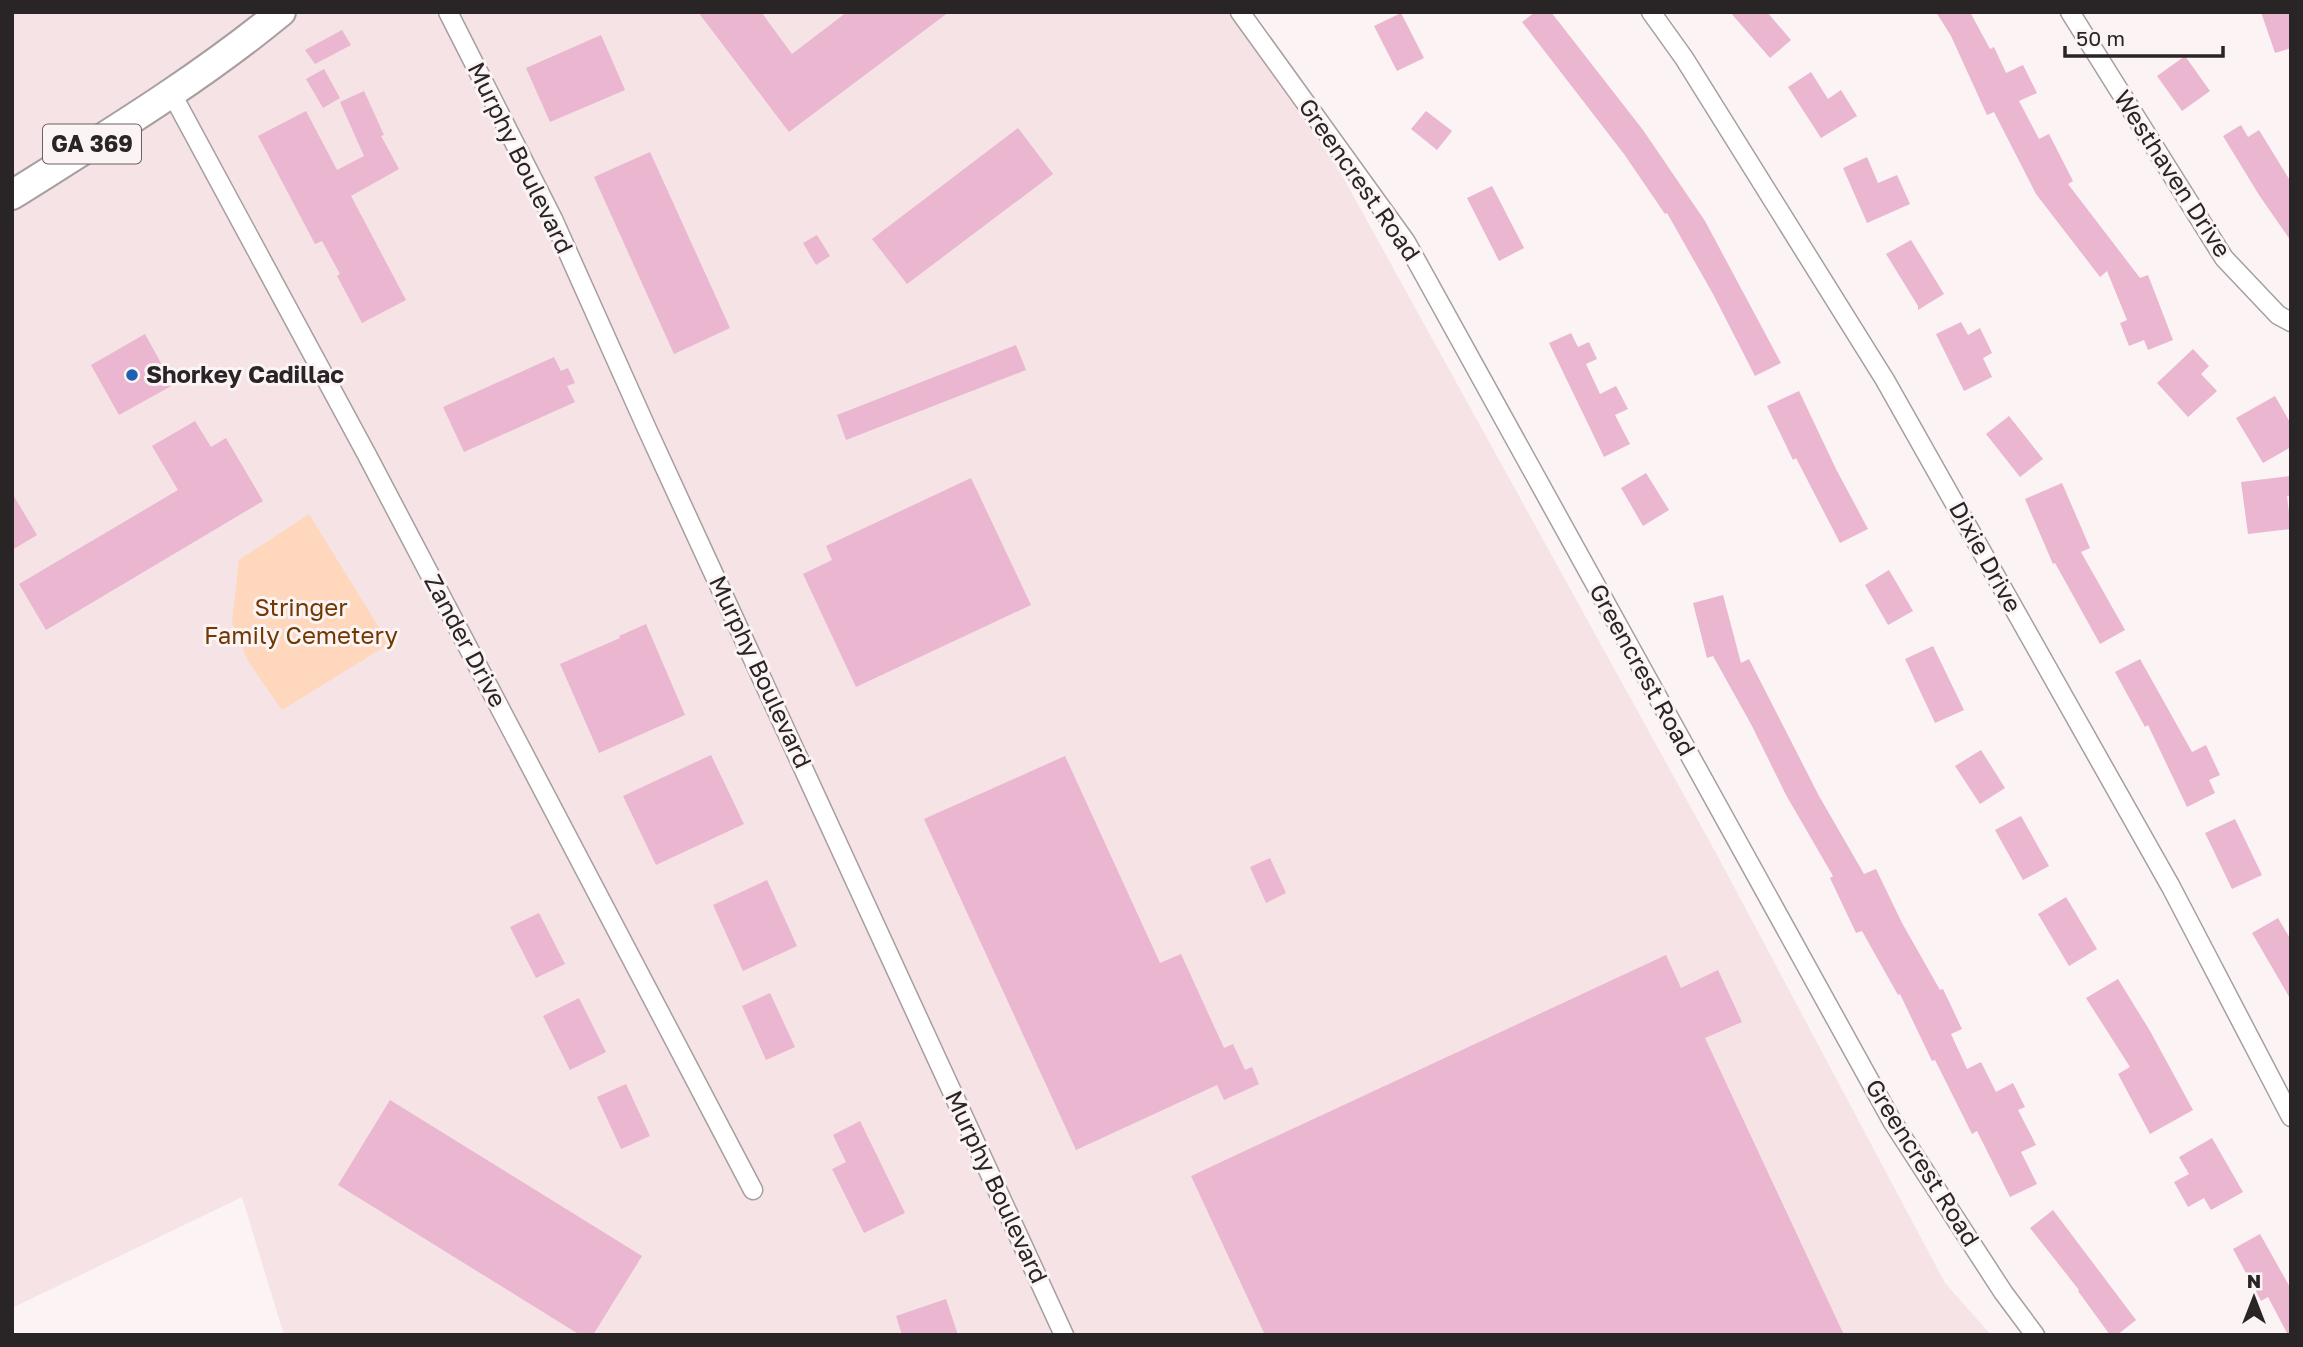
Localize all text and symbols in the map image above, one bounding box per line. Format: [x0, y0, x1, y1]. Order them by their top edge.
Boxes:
scale bar [2065, 14, 2222, 58]
text: 50 m [2076, 25, 2125, 51]
street label: Murphy Boulevard [462, 57, 580, 258]
street label: Westhaven Drive [2108, 84, 2238, 262]
street label: Greencrest Road [1293, 92, 1427, 266]
road number: GA 369 [43, 125, 141, 164]
place label: Shorkey Cadillac [146, 359, 344, 388]
marker: Shorkey Cadillac [124, 367, 140, 383]
street label: Dixie Drive [1944, 496, 2029, 617]
street label: Zander Drive [419, 569, 513, 712]
street label: Murphy Boulevard [704, 571, 819, 772]
street label: Greencrest Road [1584, 578, 1703, 760]
park label: Stringer Family Cemetery [204, 592, 398, 649]
street label: Greencrest Road [1860, 1073, 1986, 1251]
street label: Murphy Boulevard [940, 1086, 1055, 1287]
north arrow [2219, 1263, 2289, 1333]
text: N [2247, 1269, 2261, 1292]

